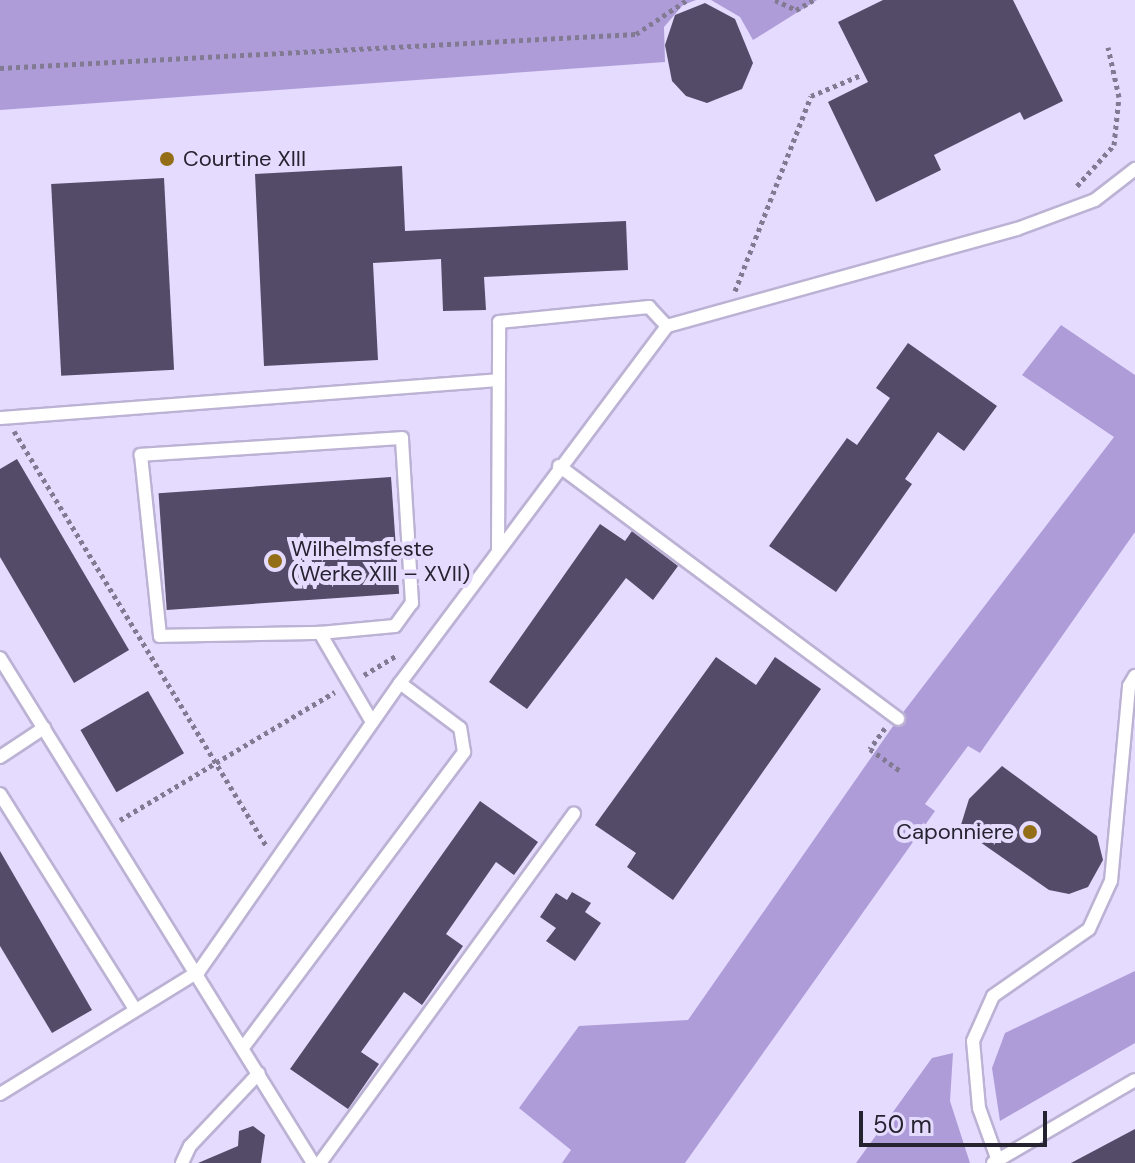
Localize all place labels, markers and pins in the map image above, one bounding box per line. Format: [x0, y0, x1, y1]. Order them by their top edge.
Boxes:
place label: Courtine XIII [183, 146, 306, 172]
marker: Courtine XIII [158, 150, 176, 168]
place label: Wilhelmsfeste (Werke XIII – XVII) [291, 535, 470, 586]
marker: Wilhelmsfeste (Werke XIII – XVII) [266, 552, 284, 570]
place label: Caponniere [896, 819, 1014, 845]
marker: Caponniere [1021, 823, 1039, 841]

